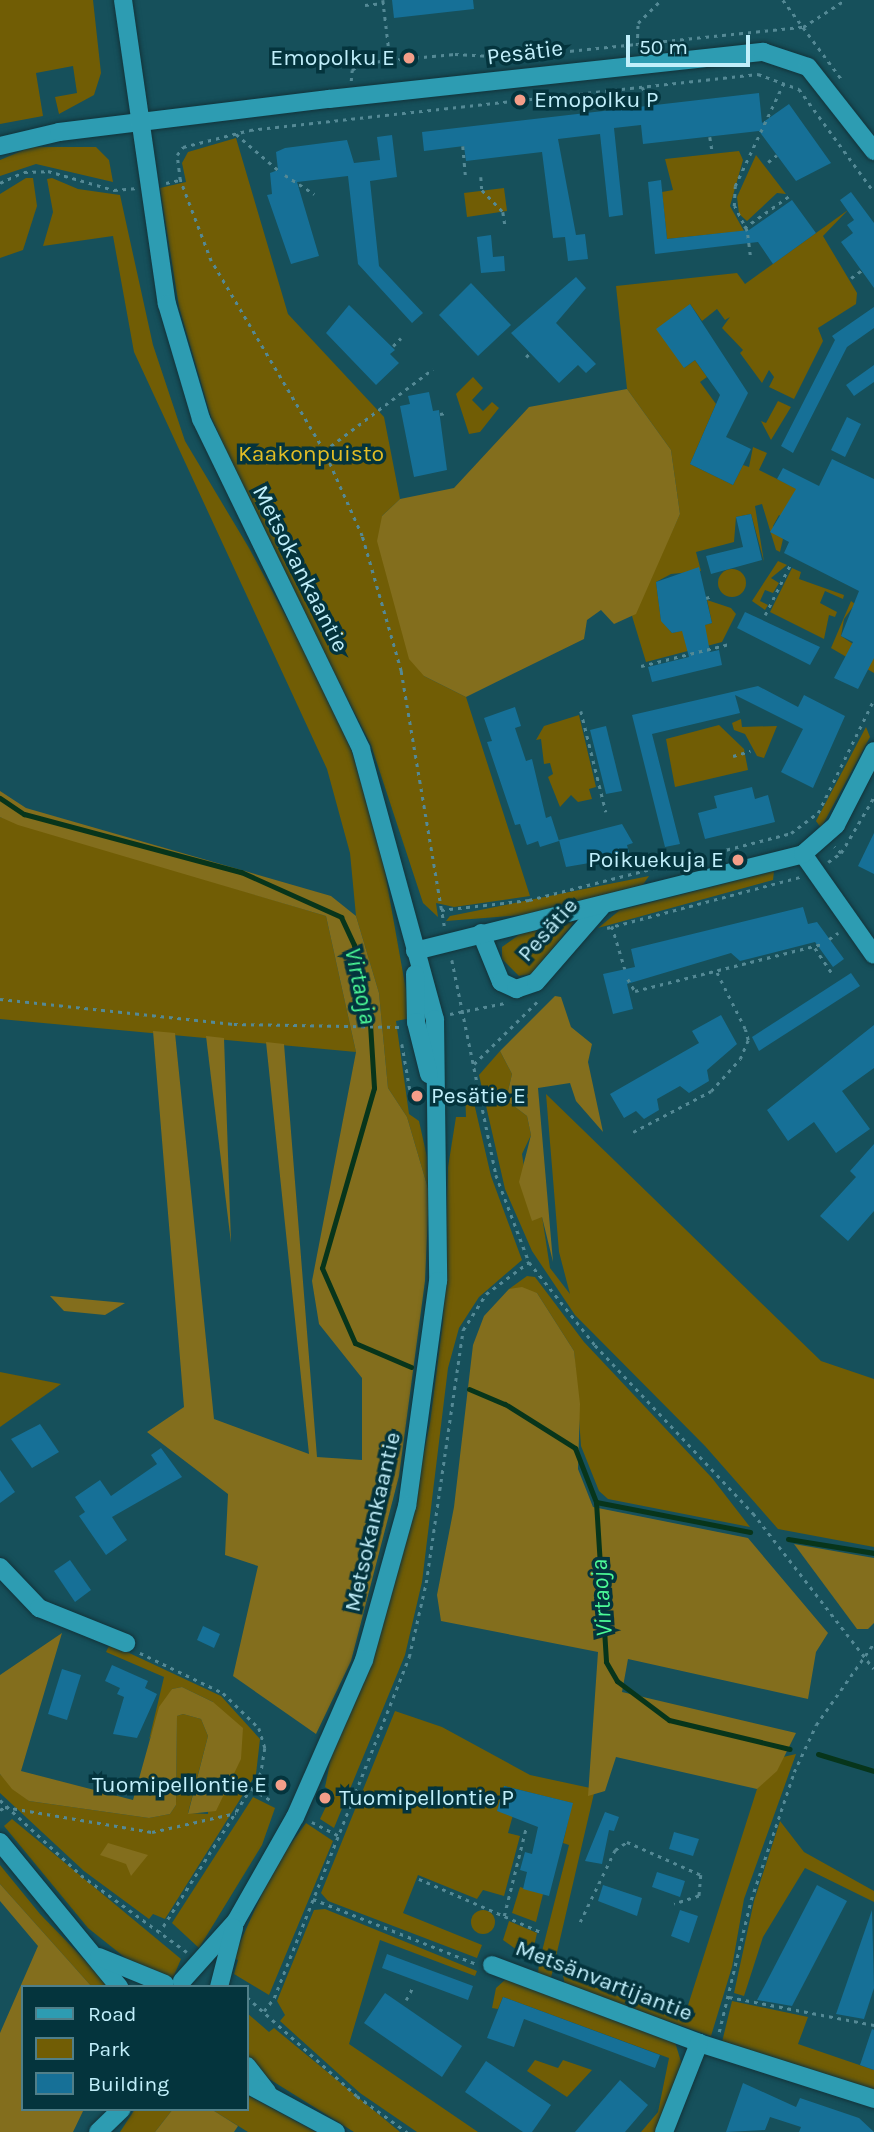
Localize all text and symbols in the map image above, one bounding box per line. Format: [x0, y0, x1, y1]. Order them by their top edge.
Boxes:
scale bar [629, 21, 753, 65]
street label: Pesätie [485, 35, 565, 71]
text: 50 m [639, 35, 688, 59]
place label: Emopolku E [270, 44, 395, 72]
marker: Emopolku E [401, 50, 417, 66]
place label: Emopolku P [534, 86, 659, 114]
marker: Emopolku P [512, 92, 528, 108]
park label: Kaakonpuisto [238, 440, 384, 468]
street label: Metsokankaantie [246, 481, 354, 657]
place label: Poikuekuja E [588, 846, 724, 874]
marker: Poikuekuja E [730, 852, 746, 868]
street label: Pesätie [512, 892, 584, 968]
water label: Virtaoja [338, 945, 382, 1027]
place label: Pesätie E [431, 1082, 526, 1110]
marker: Pesätie E [409, 1088, 425, 1104]
street label: Metsokankaantie [339, 1429, 407, 1615]
water label: Virtaoja [585, 1558, 619, 1638]
place label: Tuomipellontie E [92, 1771, 267, 1799]
marker: Tuomipellontie E [273, 1777, 289, 1793]
place label: Tuomipellontie P [339, 1784, 514, 1812]
marker: Tuomipellontie P [317, 1790, 333, 1806]
street label: Metsänvartijantie [511, 1934, 697, 2028]
legend [21, 1985, 248, 2111]
text: Road [88, 2002, 136, 2026]
text: Park [88, 2037, 131, 2061]
text: Building [88, 2072, 169, 2096]

